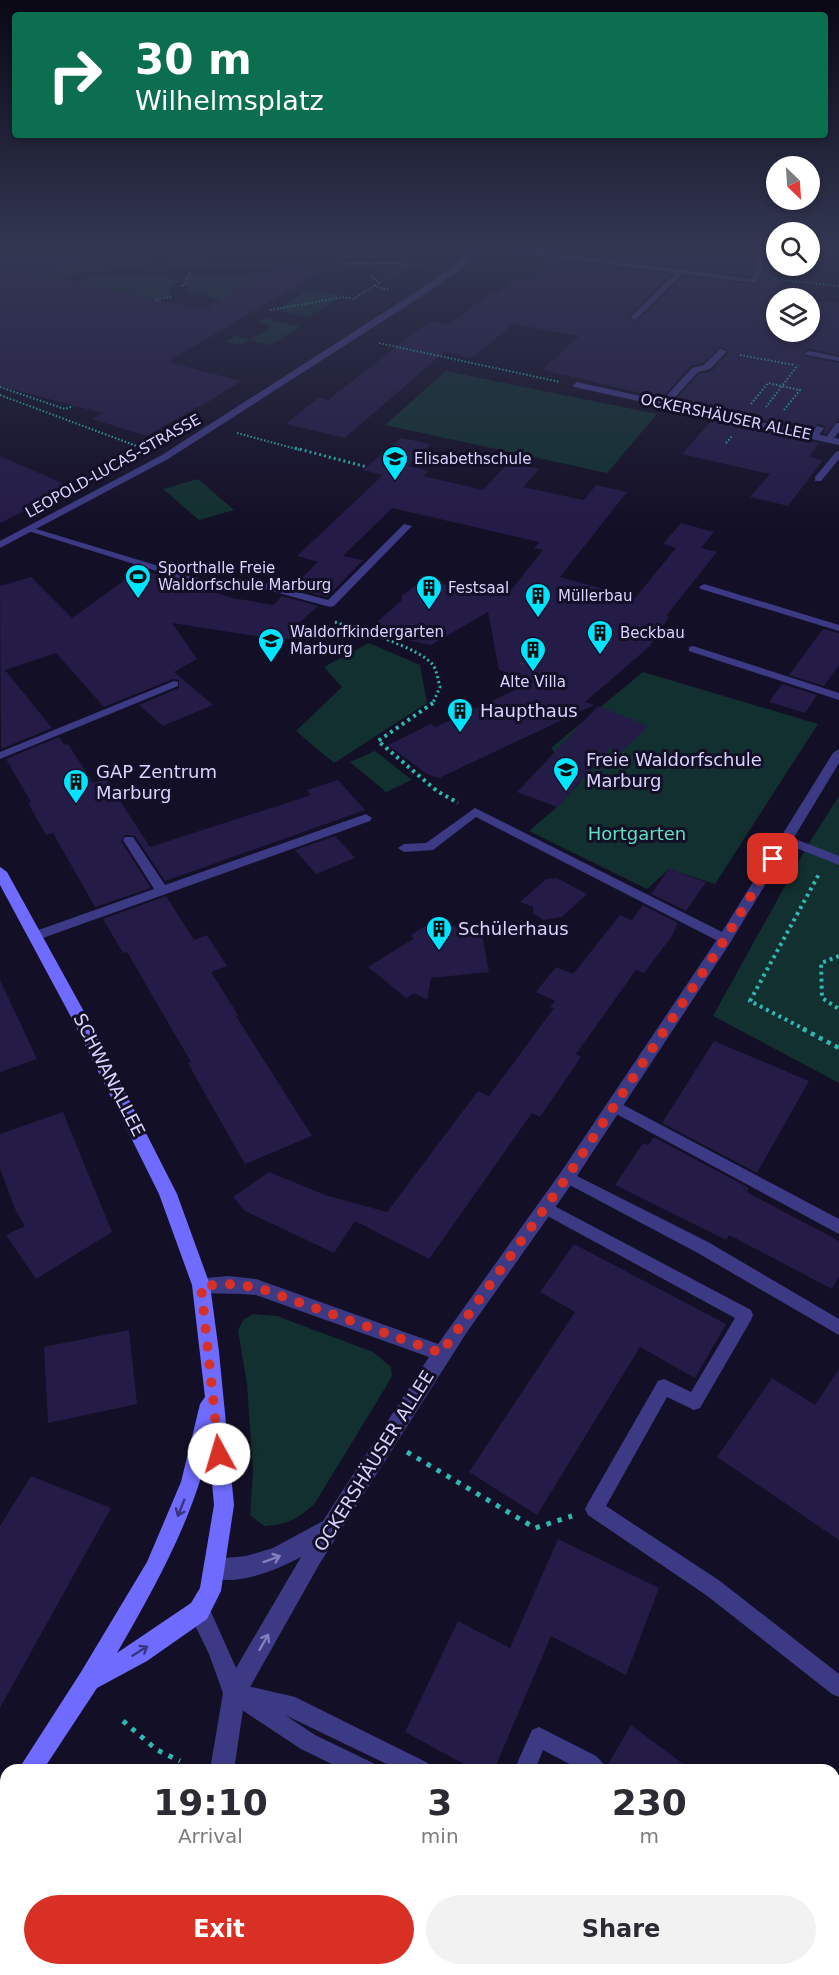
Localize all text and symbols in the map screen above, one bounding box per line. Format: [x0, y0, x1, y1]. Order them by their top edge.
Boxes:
text: 30 m [135, 35, 252, 84]
icon: right [36, 36, 114, 114]
text: Wilhelmsplatz [135, 85, 324, 116]
north arrow [766, 156, 820, 210]
map controls [766, 156, 820, 342]
button: search [766, 222, 820, 276]
button: layers [766, 288, 820, 342]
street label: OCKERSHÄUSER ALLEE [639, 389, 813, 444]
street label: LEOPOLD-LUCAS-STRASSE [22, 410, 204, 522]
school or university icon: Elisabethschule [380, 444, 410, 482]
place label: Elisabethschule [414, 450, 531, 468]
place label: Sporthalle Freie Waldorfschule Marburg [158, 559, 331, 594]
sports icon: Sporthalle Freie Waldorfschule Marburg [123, 562, 153, 600]
building icon: Festsaal [414, 573, 444, 611]
place label: Festsaal [448, 579, 509, 597]
building icon: Müllerbau [523, 581, 553, 619]
place label: Müllerbau [558, 587, 632, 605]
building icon: Beckbau [585, 618, 615, 656]
place label: Waldorfkindergarten Marburg [290, 623, 444, 658]
place label: Beckbau [620, 624, 685, 642]
school or university icon: Waldorfkindergarten Marburg [256, 626, 286, 664]
building icon: Alte Villa [518, 635, 548, 673]
place label: Alte Villa [500, 673, 566, 691]
building icon: Haupthaus [445, 696, 475, 734]
place label: Haupthaus [480, 700, 578, 721]
place label: Freie Waldorfschule Marburg [586, 749, 762, 791]
school or university icon: Freie Waldorfschule Marburg [551, 755, 581, 793]
place label: GAP Zentrum Marburg [96, 761, 217, 803]
building icon: GAP Zentrum Marburg [61, 767, 91, 805]
park label: Hortgarten [588, 823, 686, 844]
pin [747, 833, 798, 884]
icon: arrive [756, 842, 789, 875]
building icon: Schülerhaus [424, 914, 454, 952]
place label: Schülerhaus [458, 918, 569, 939]
street label: SCHWANALLEE [69, 1010, 150, 1140]
street label: OCKERSHÄUSER ALLEE [309, 1367, 438, 1555]
position arrow [187, 1422, 251, 1486]
one-way arrow [175, 1499, 186, 1517]
one-way arrow [262, 1552, 280, 1563]
one-way arrow [258, 1634, 270, 1651]
one-way arrow [131, 1645, 148, 1657]
text: 19:10 [153, 1782, 268, 1823]
text: 3 [427, 1782, 452, 1823]
text: 230 [612, 1782, 687, 1823]
text: Arrival [178, 1824, 243, 1848]
text: min [421, 1824, 459, 1848]
text: m [640, 1824, 659, 1848]
button: Exit [24, 1895, 414, 1964]
button: Share [426, 1895, 816, 1964]

